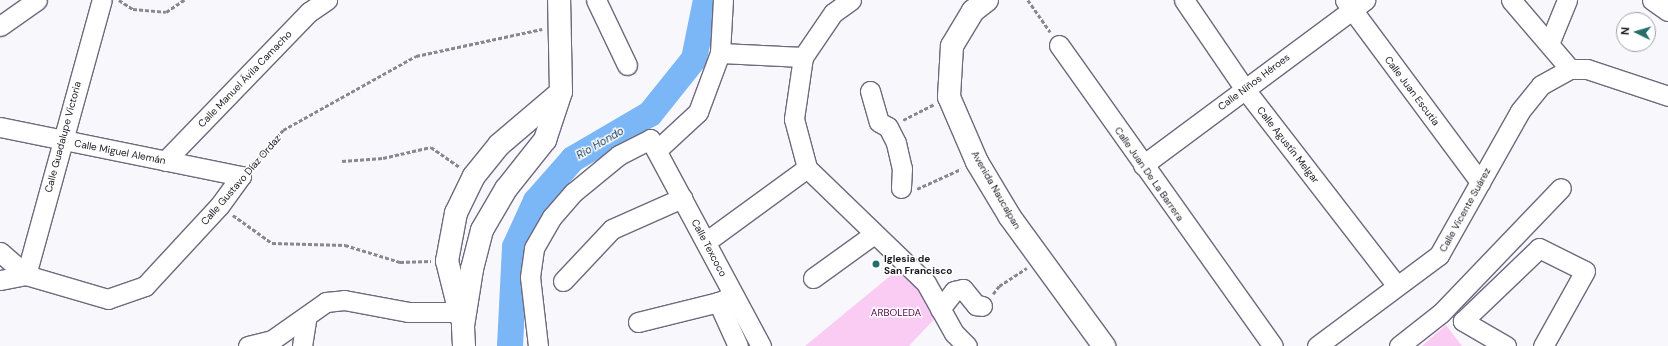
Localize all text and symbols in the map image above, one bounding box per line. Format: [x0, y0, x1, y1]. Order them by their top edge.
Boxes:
north arrow [1616, 12, 1656, 52]
text: N [1618, 26, 1632, 36]
street label: Calle Manuel Ávila Camacho [196, 28, 294, 130]
street label: Calle Niños Héroes [1216, 51, 1292, 113]
street label: Calle Juan Escutia [1382, 54, 1442, 128]
street label: Calle Guadalupe Victoria [42, 80, 84, 194]
street label: Calle Agustín Melgar [1254, 104, 1322, 186]
water label: Rio Hondo [574, 124, 626, 162]
street label: Calle Juan De La Barrera [1112, 125, 1186, 223]
street label: Calle Gustavo Díaz Ordaz [199, 132, 283, 228]
street label: Calle Miguel Alemán [73, 137, 167, 167]
street label: Avenida Naucalpan [969, 149, 1023, 231]
street label: Calle Vicente Suárez [1437, 166, 1493, 254]
street label: Calle Texcoco [689, 217, 729, 279]
place label: Iglesia de San Francisco [884, 252, 952, 276]
marker: Iglesia de San Francisco [871, 259, 881, 269]
park label: ARBOLEDA [871, 307, 921, 319]

